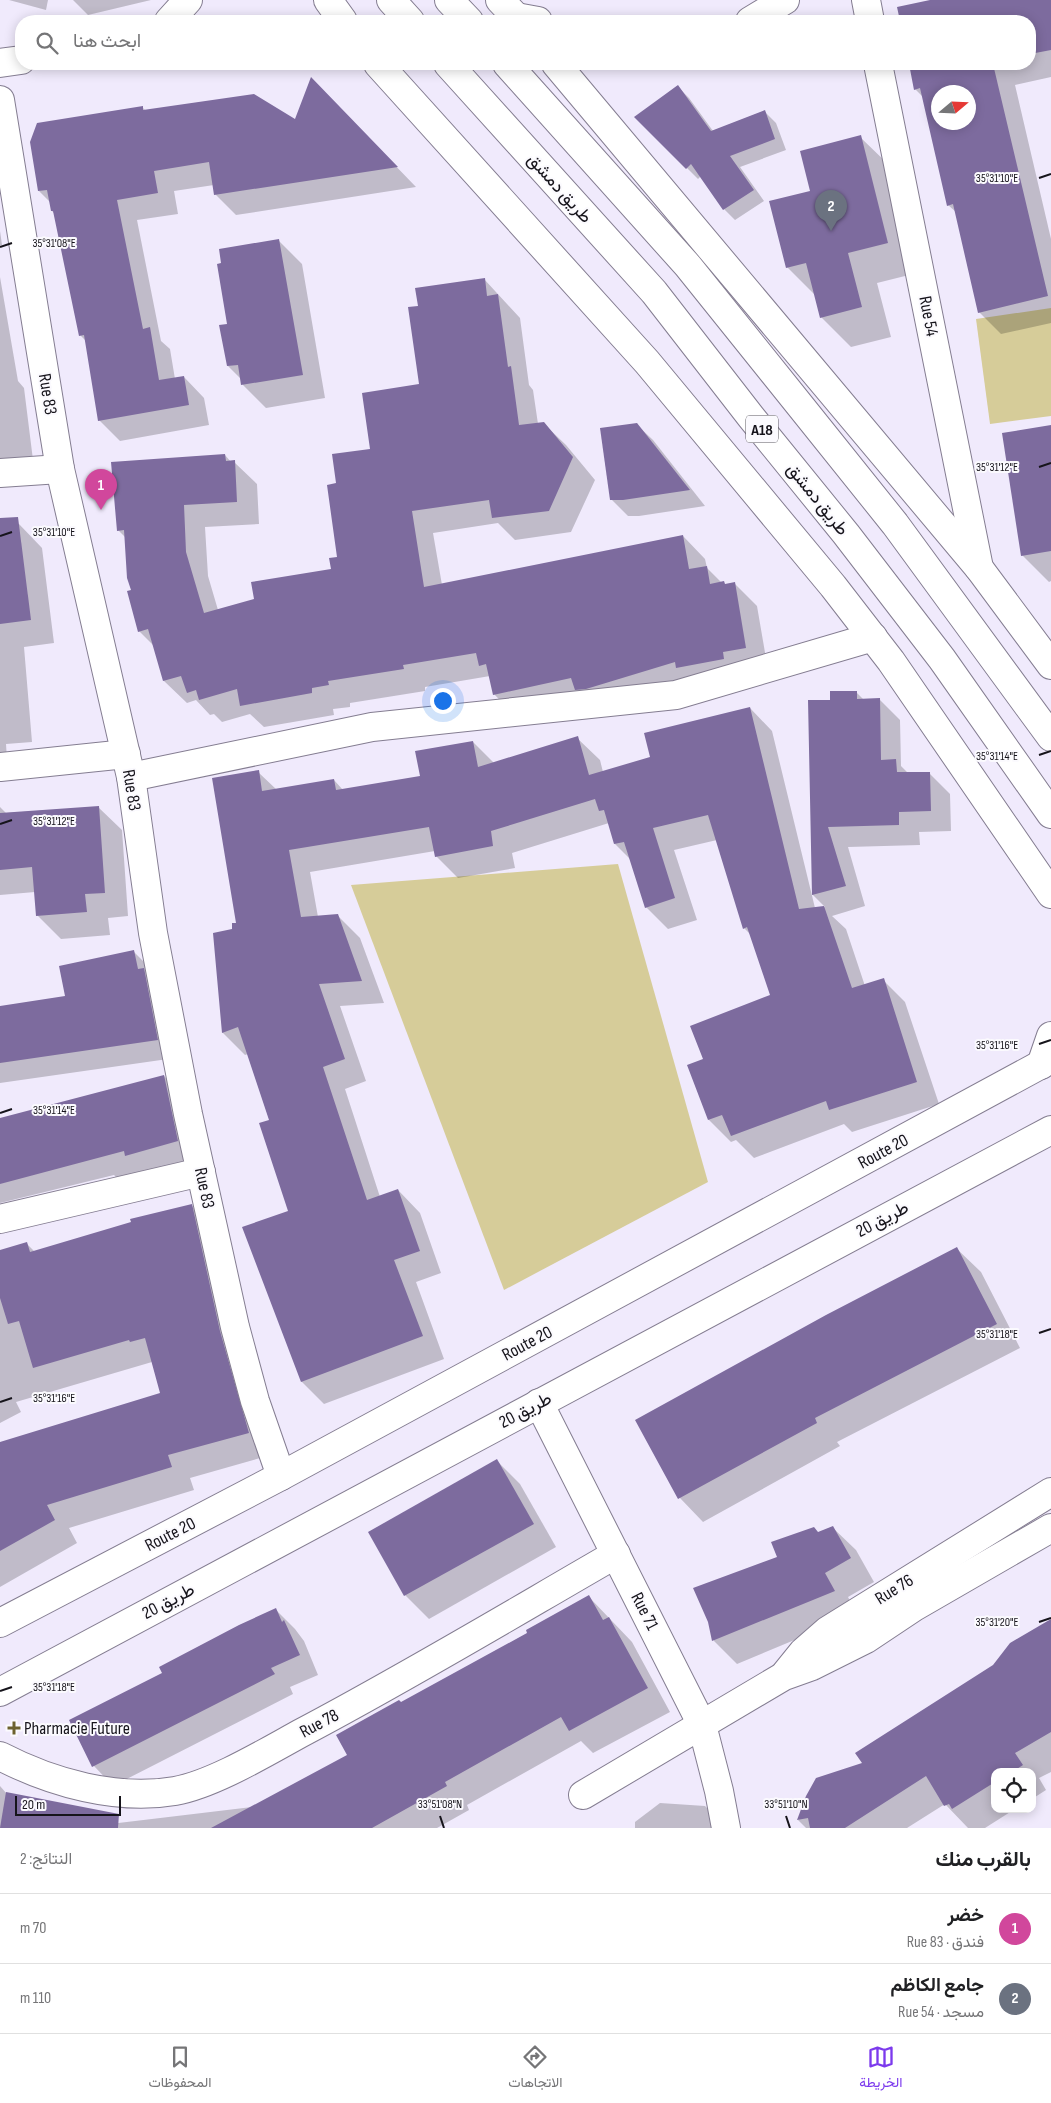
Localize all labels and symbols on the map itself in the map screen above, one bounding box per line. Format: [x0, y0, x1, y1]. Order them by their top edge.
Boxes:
north arrow [931, 85, 976, 130]
street label: طريق دمشق [523, 149, 596, 228]
text: 35°31'10"E [976, 171, 1018, 186]
pin: 2 [815, 190, 847, 231]
text: 35°31'08"E [32, 236, 76, 251]
street label: Rue 54 [914, 294, 943, 339]
street label: Rue 83 [34, 372, 61, 416]
road number: A18 [746, 416, 778, 442]
street label: طريق دمشق [782, 459, 853, 540]
text: 35°31'12"E [976, 460, 1018, 475]
pin: 1 [85, 469, 117, 510]
text: 35°31'10"E [33, 525, 75, 540]
your location [430, 688, 456, 714]
text: 35°31'14"E [976, 749, 1018, 764]
street label: Rue 83 [118, 768, 145, 812]
text: 35°31'12"E [33, 814, 75, 829]
text: 35°31'16"E [976, 1038, 1018, 1053]
text: 35°31'14"E [33, 1103, 75, 1118]
street label: Route 20 [854, 1129, 912, 1173]
street label: Rue 83 [190, 1166, 219, 1211]
street label: طريق 20 [852, 1197, 912, 1242]
street label: Route 20 [498, 1321, 556, 1365]
text: 35°31'18"E [976, 1327, 1018, 1342]
street label: طريق 20 [495, 1388, 555, 1433]
text: 35°31'16"E [33, 1391, 75, 1406]
street label: Route 20 [141, 1513, 199, 1556]
street label: Rue 76 [871, 1570, 917, 1609]
street label: طريق 20 [138, 1579, 198, 1624]
street label: Rue 71 [626, 1589, 663, 1634]
text: 35°31'20"E [975, 1615, 1019, 1630]
text: 35°31'18"E [33, 1680, 75, 1695]
street label: Rue 78 [296, 1705, 342, 1742]
place label: Pharmacie Future [24, 1718, 130, 1739]
marker: Pharmacie Future [8, 1722, 20, 1734]
scale bar [15, 1793, 121, 1816]
text: 33°51'08"N [418, 1797, 462, 1812]
text: 33°51'10"N [764, 1797, 808, 1812]

